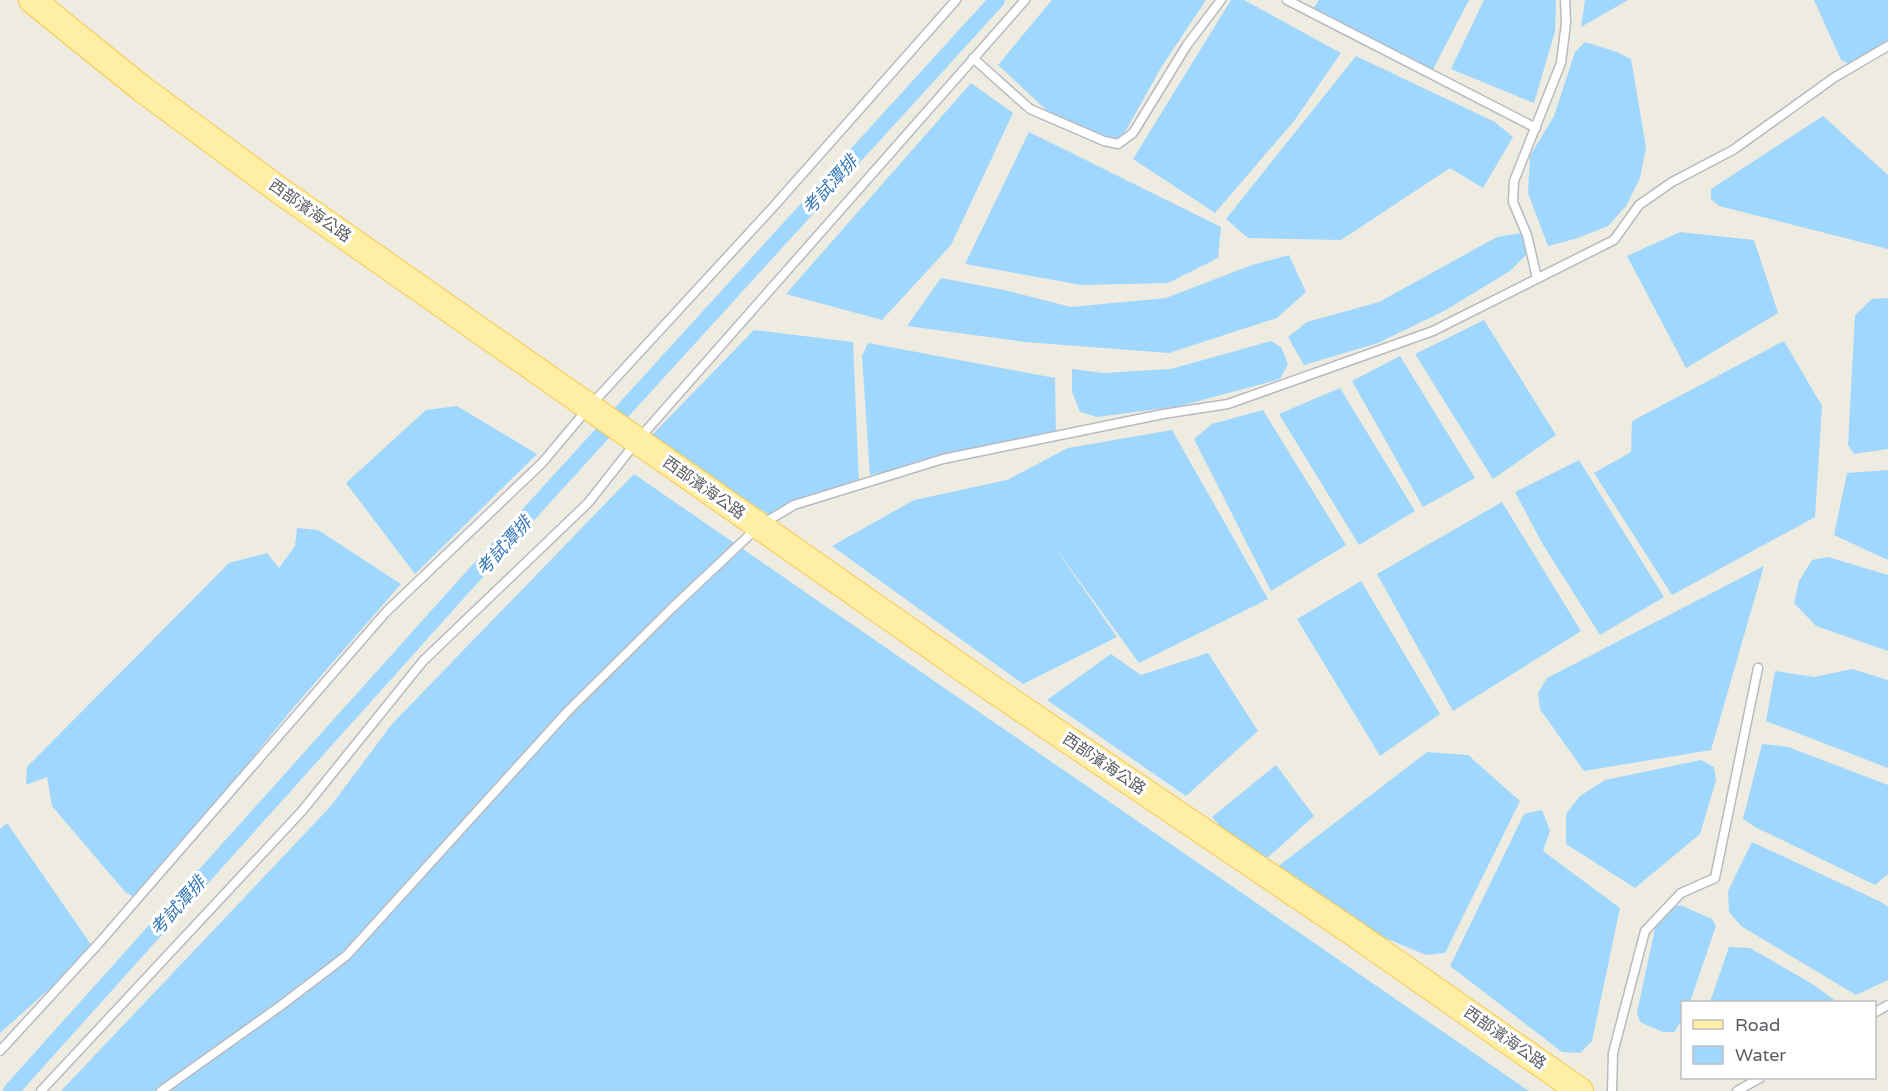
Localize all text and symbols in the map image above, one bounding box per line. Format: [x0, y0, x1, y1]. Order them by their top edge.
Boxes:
water label: 考試潭排 [798, 149, 864, 219]
street label: 西部濱海公路 [265, 175, 355, 247]
street label: 西部濱海公路 [659, 452, 749, 524]
water label: 考試潭排 [472, 510, 538, 580]
street label: 西部濱海公路 [1059, 729, 1149, 799]
water label: 考試潭排 [146, 870, 212, 940]
legend [1681, 1001, 1876, 1079]
street label: 西部濱海公路 [1460, 1002, 1550, 1074]
text: Road [1735, 1014, 1780, 1036]
text: Water [1735, 1044, 1786, 1066]

